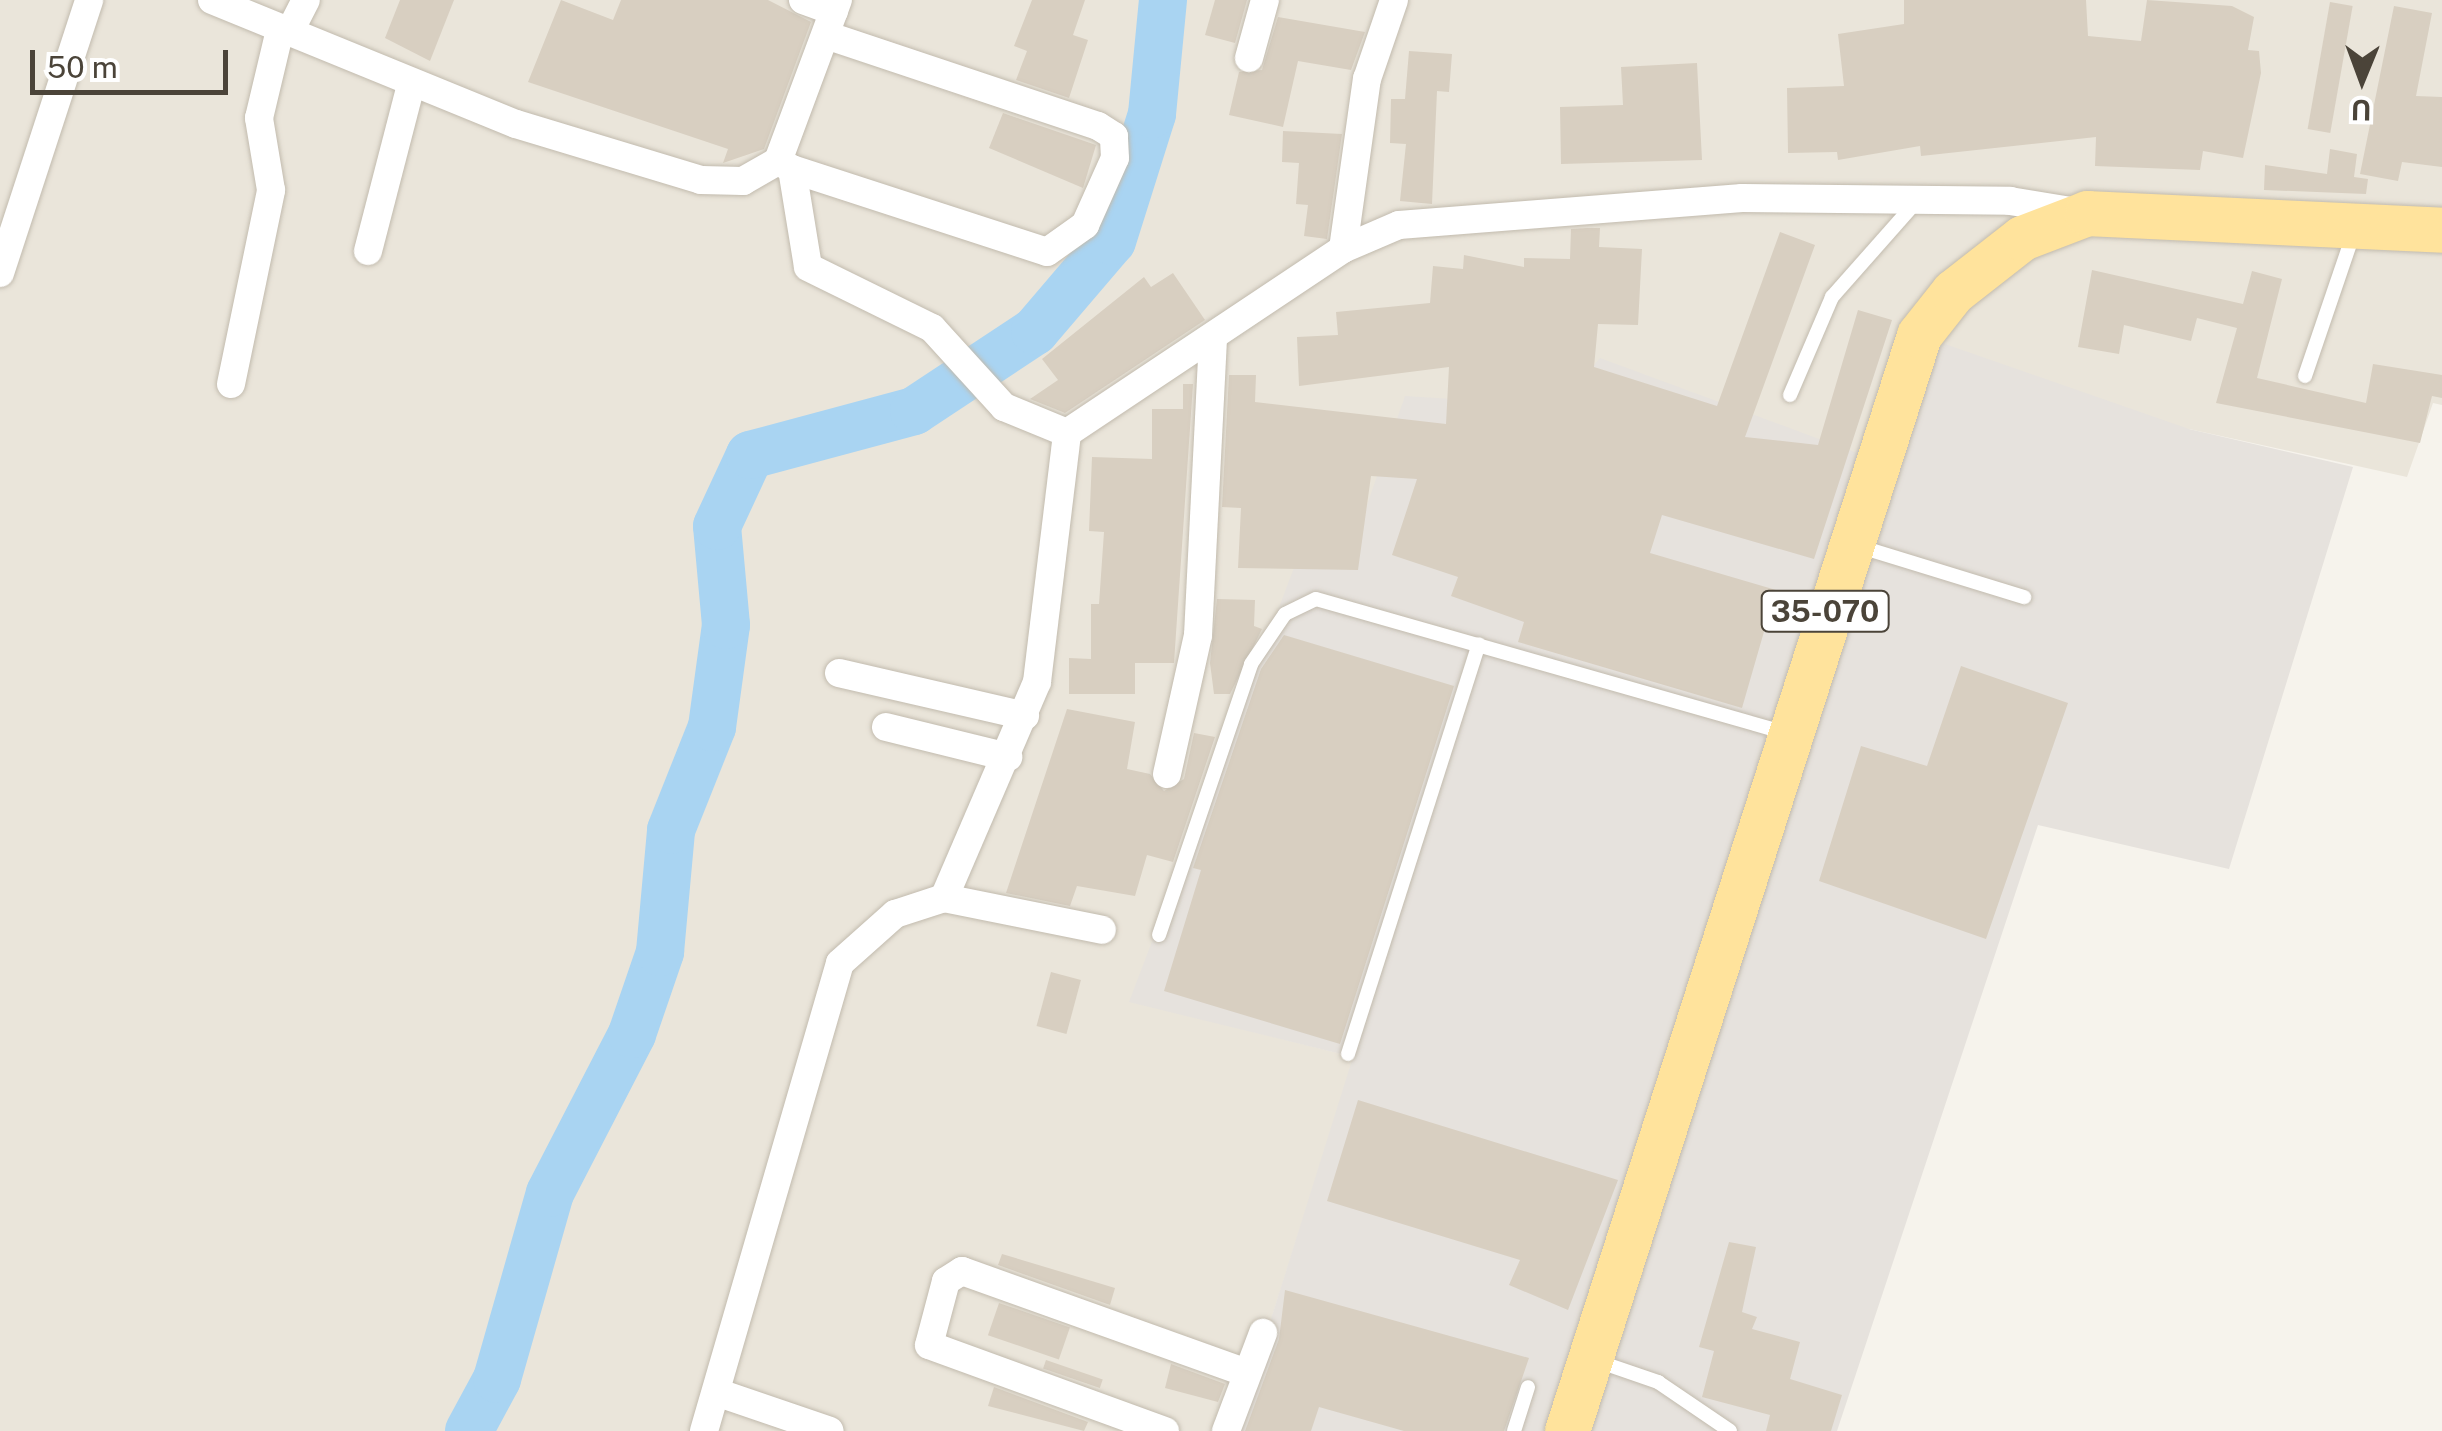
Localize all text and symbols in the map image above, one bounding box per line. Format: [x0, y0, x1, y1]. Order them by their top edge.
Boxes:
scale bar [35, 30, 232, 92]
north arrow [2312, 30, 2412, 130]
text: 50 m [47, 49, 118, 85]
text: U [2351, 94, 2372, 127]
road number: 35-070 [1760, 586, 1890, 636]

